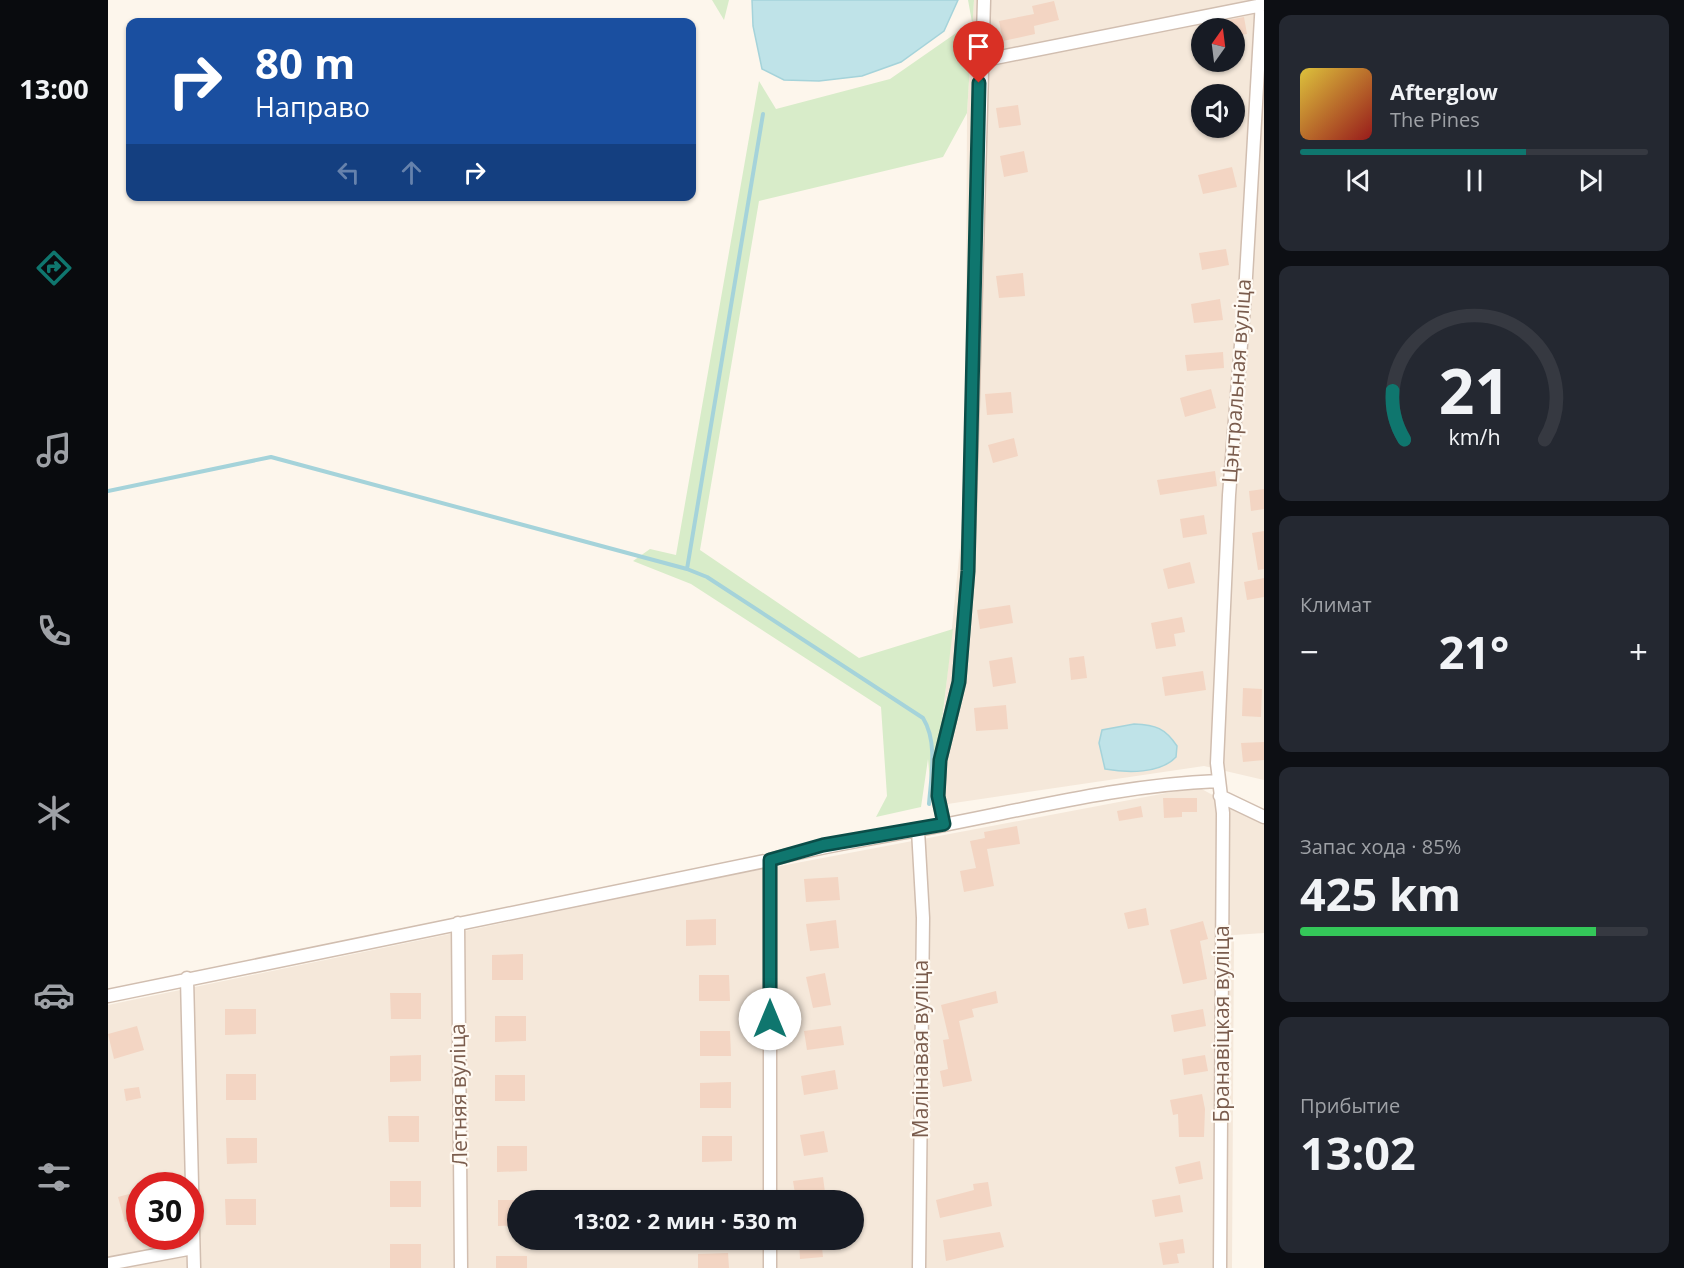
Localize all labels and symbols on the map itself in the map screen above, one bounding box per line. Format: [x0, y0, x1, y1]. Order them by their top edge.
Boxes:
north arrow [1191, 18, 1245, 72]
pin [953, 21, 1004, 83]
street label: Цэнтральная вуліца [1215, 278, 1257, 484]
street label: Бранавіцкая вуліца [1207, 925, 1235, 1123]
street label: Малінавая вуліца [906, 960, 934, 1138]
position arrow [738, 987, 802, 1051]
street label: Летняя вуліца [443, 1023, 473, 1167]
speed limit sign: 30 [126, 1172, 204, 1250]

